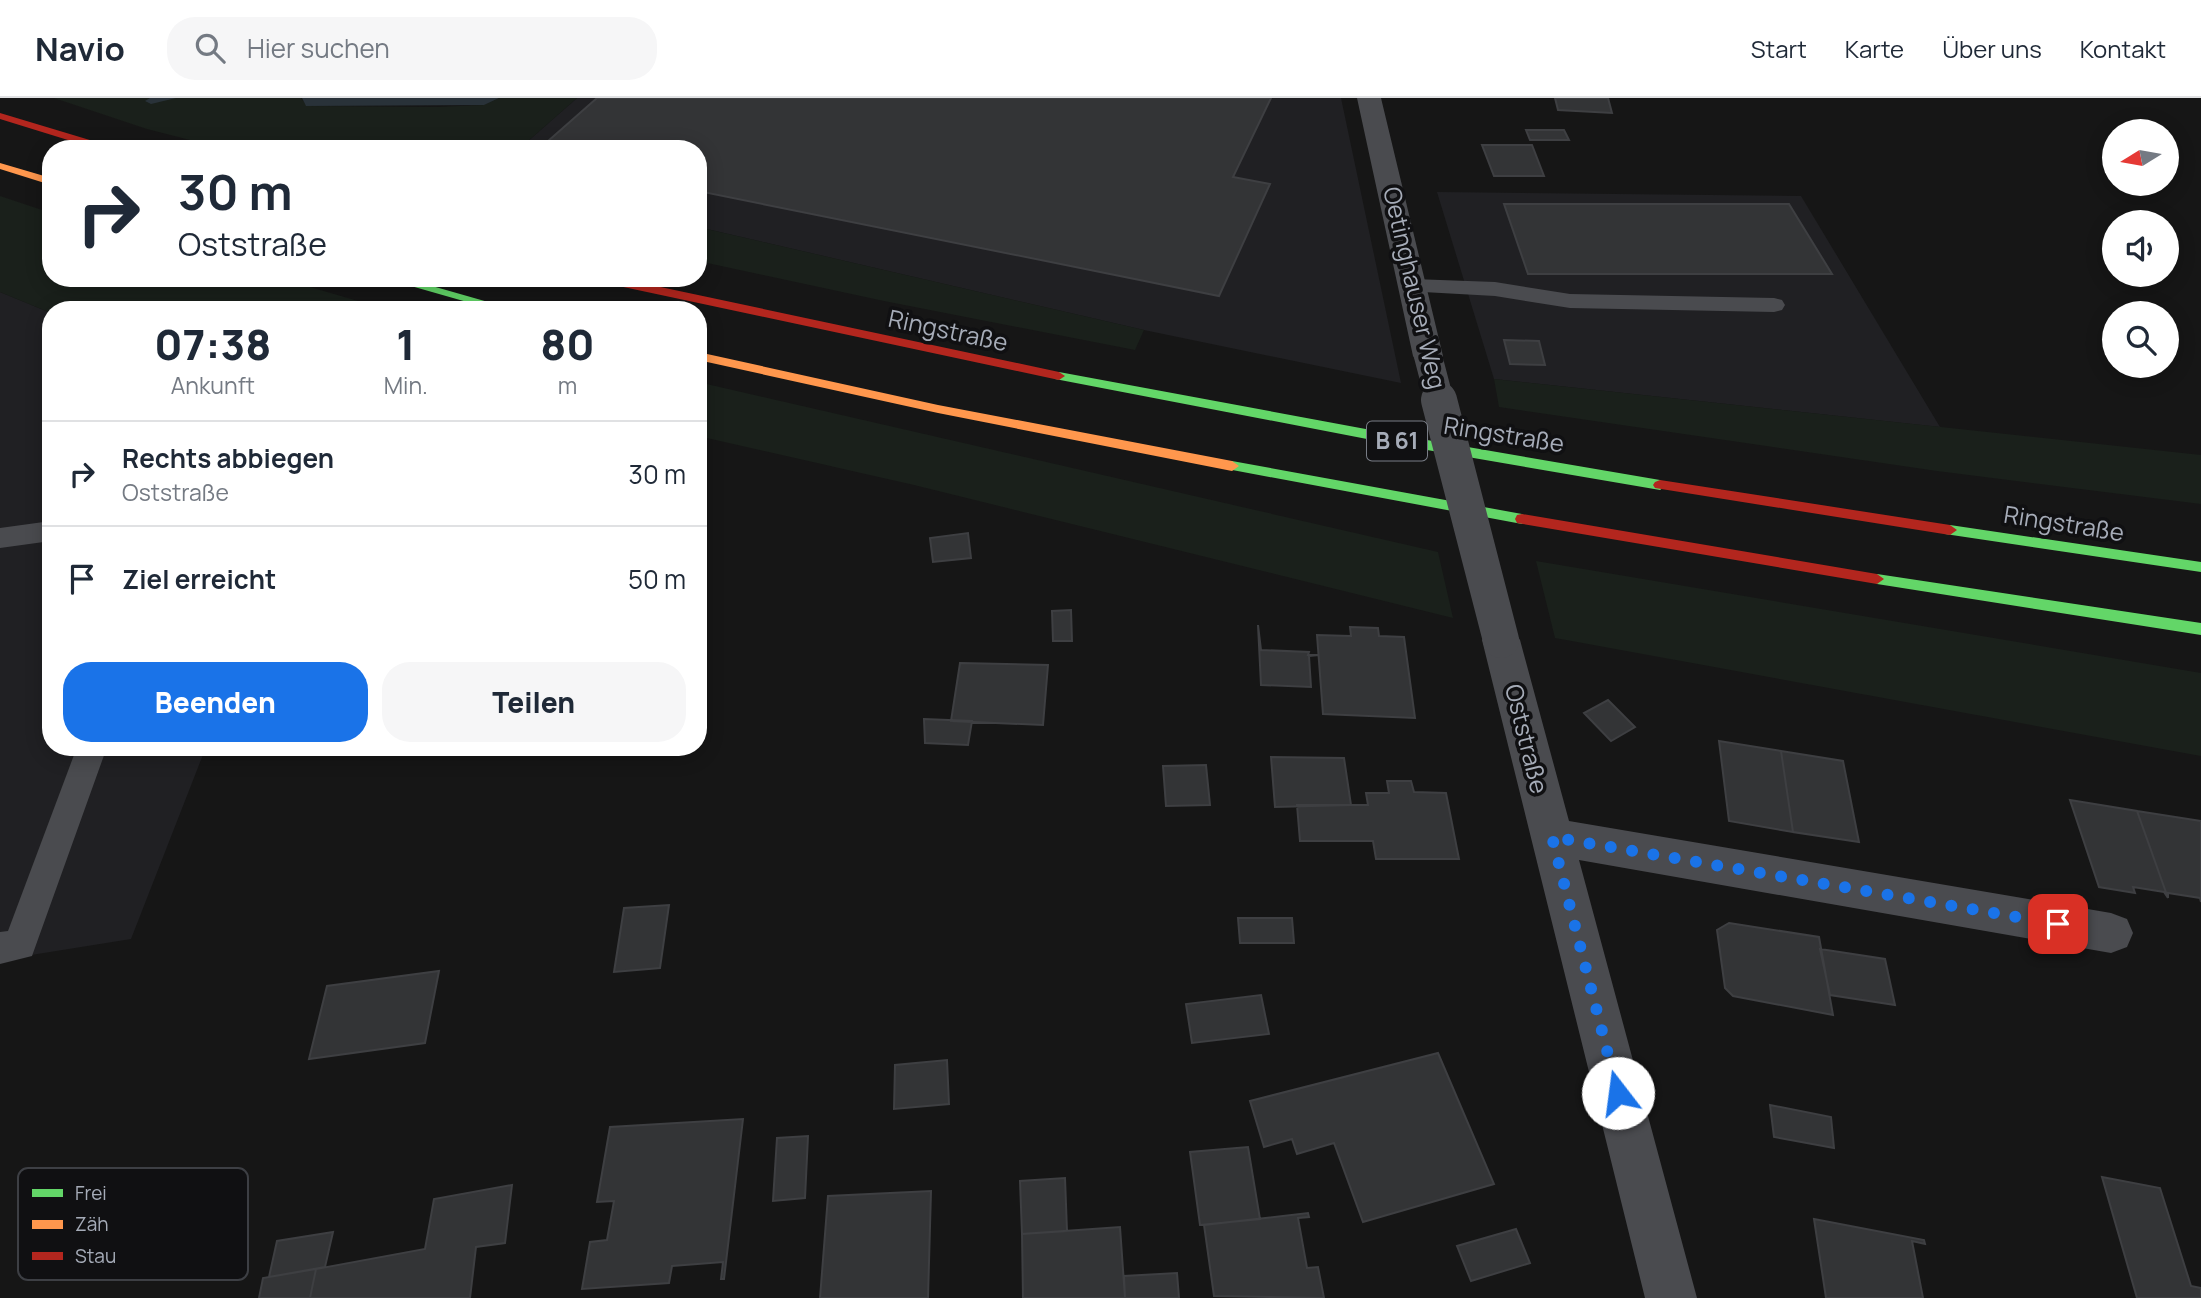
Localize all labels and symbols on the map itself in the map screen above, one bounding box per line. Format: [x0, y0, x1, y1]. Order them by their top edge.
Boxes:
north arrow [2102, 119, 2179, 196]
street label: Oetinghauser Weg [1376, 183, 1455, 392]
street label: Ringstraße [886, 301, 1011, 358]
street label: Ringstraße [1442, 408, 1567, 459]
road number: B 61 [1367, 422, 1427, 460]
street label: Ringstraße [2002, 497, 2127, 548]
street label: Oststraße [1498, 680, 1557, 797]
pin [2028, 894, 2088, 954]
position arrow [1581, 1056, 1655, 1130]
legend [18, 1168, 248, 1280]
text: Frei [75, 1180, 107, 1206]
text: Zäh [75, 1211, 109, 1237]
text: Stau [75, 1243, 116, 1269]

